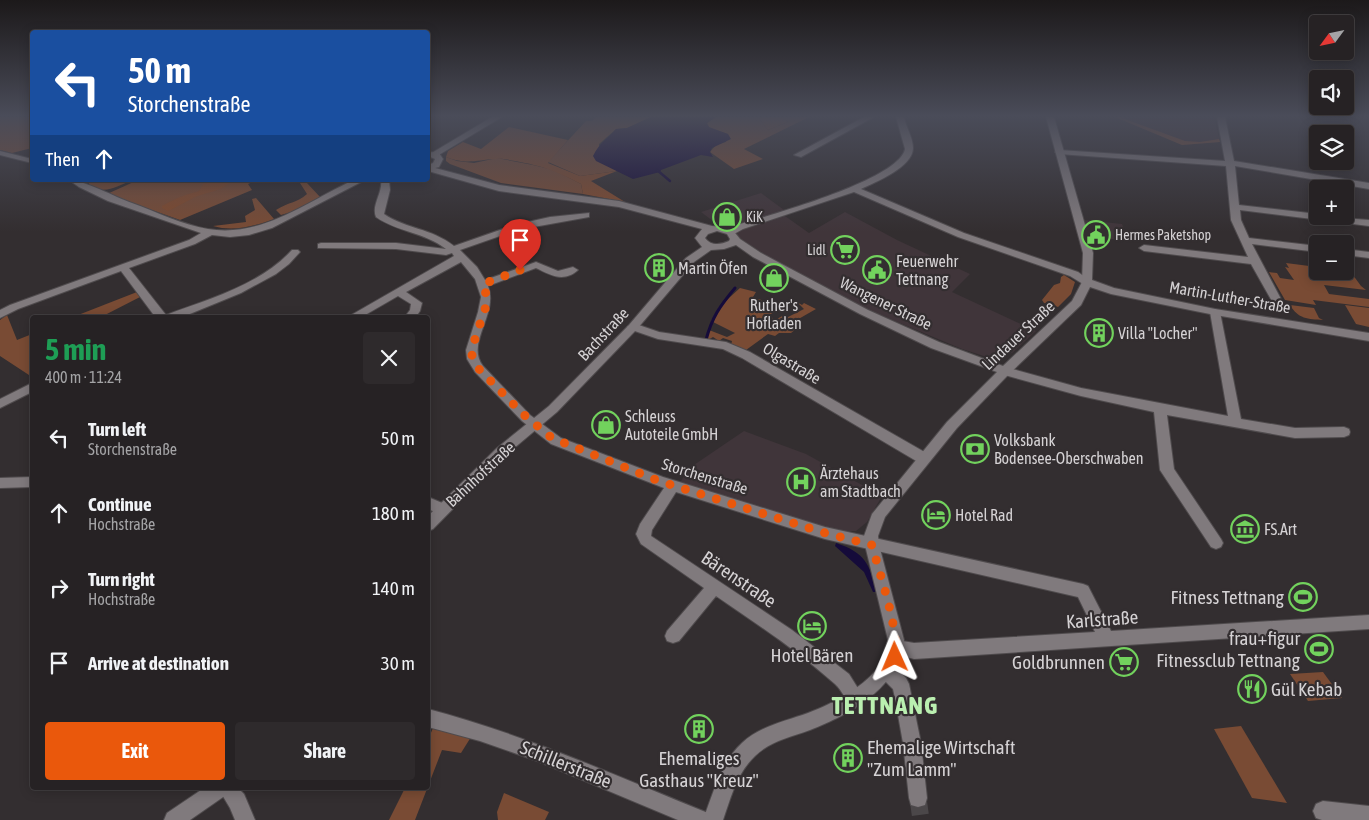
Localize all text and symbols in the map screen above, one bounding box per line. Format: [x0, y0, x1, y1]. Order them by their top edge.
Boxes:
north arrow [1309, 15, 1354, 60]
map controls [1309, 15, 1354, 280]
icon: left [45, 50, 110, 115]
text: 50 m [128, 50, 191, 90]
button: sound [1309, 70, 1354, 115]
text: Storchenstraße [128, 91, 250, 117]
button: layers [1309, 125, 1354, 170]
icon: ahead [90, 145, 118, 173]
text: Then [45, 148, 80, 170]
button: + [1309, 180, 1354, 225]
shop icon: KiK [712, 202, 742, 232]
place label: KiK [746, 209, 763, 225]
pin [499, 219, 541, 270]
public building icon: Hermes Paketshop [1081, 220, 1111, 250]
icon: arrive [506, 226, 534, 254]
place label: Hermes Paketshop [1115, 227, 1212, 243]
supermarket icon: Lidl [830, 235, 860, 265]
button: − [1309, 235, 1354, 280]
place label: Lidl [807, 242, 826, 258]
place label: Feuerwehr Tettnang [896, 252, 959, 289]
building icon: Martin Öfen [644, 253, 674, 283]
public building icon: Feuerwehr Tettnang [862, 255, 892, 285]
place label: Martin Öfen [678, 259, 748, 277]
shop icon: Ruther's Hofladen [759, 263, 789, 293]
street label: Wangener Straße [837, 273, 935, 334]
street label: Martin-Luther-Straße [1168, 277, 1292, 317]
place label: Ruther's Hofladen [746, 296, 802, 332]
street label: Lindauer Straße [978, 297, 1058, 373]
street label: Bachstraße [574, 304, 632, 364]
building icon: Villa "Locher" [1084, 318, 1114, 348]
place label: Villa "Locher" [1118, 324, 1197, 342]
text: 5 min [45, 332, 106, 366]
button: close [363, 332, 415, 384]
street label: Olgastraße [759, 339, 824, 388]
text: 400 m · 11:24 [45, 368, 122, 386]
place label: Schleuss Autoteile GmbH [625, 407, 718, 443]
shop icon: Schleuss Autoteile GmbH [591, 410, 621, 440]
text: Turn left [88, 418, 146, 440]
icon: left [45, 424, 73, 452]
text: 50 m [381, 427, 415, 449]
place label: Volksbank Bodensee-Oberschwaben [994, 431, 1144, 467]
bank icon: Volksbank Bodensee-Oberschwaben [960, 434, 990, 464]
street label: Bahnhofstraße [442, 438, 518, 510]
text: Storchenstraße [88, 440, 177, 458]
street label: Storchenstraße [660, 454, 750, 498]
place label: Ärztehaus am Stadtbach [820, 464, 901, 500]
hospital icon: Ärztehaus am Stadtbach [786, 467, 816, 497]
text: Continue [88, 493, 152, 515]
icon: ahead [45, 499, 73, 527]
hotel icon: Hotel Rad [921, 500, 951, 530]
text: 180 m [372, 502, 415, 524]
place label: Hotel Rad [955, 506, 1013, 524]
museum icon: FS.Art [1230, 514, 1260, 544]
text: Hochstraße [88, 515, 155, 533]
place label: FS.Art [1264, 520, 1297, 538]
street label: Bärenstraße [698, 546, 780, 612]
text: Turn right [88, 568, 155, 590]
icon: right [45, 574, 73, 602]
text: 140 m [372, 577, 415, 599]
sports icon: Fitness Tettnang [1288, 582, 1318, 612]
place label: Fitness Tettnang [1170, 586, 1285, 608]
text: Hochstraße [88, 590, 155, 608]
street label: Karlstraße [1065, 606, 1139, 632]
hotel icon: Hotel Bären [797, 611, 827, 641]
place label: frau+figur Fitnessclub Tettnang [1156, 627, 1301, 671]
position arrow [868, 630, 920, 682]
sports icon: frau+figur Fitnessclub Tettnang [1304, 634, 1334, 664]
place label: Hotel Bären [771, 644, 853, 666]
supermarket icon: Goldbrunnen [1109, 647, 1139, 677]
icon: arrive [45, 649, 73, 677]
place label: Goldbrunnen [1012, 651, 1105, 673]
text: Arrive at destination [88, 652, 229, 674]
text: 30 m [381, 652, 415, 674]
restaurant icon: Gül Kebab [1237, 674, 1267, 704]
place label: Gül Kebab [1271, 678, 1342, 700]
district label: TETTNANG [832, 691, 938, 719]
building icon: Ehemaliges Gasthaus "Kreuz" [684, 714, 714, 744]
button: Exit [45, 722, 225, 780]
button: Share [235, 722, 415, 780]
street label: Schillerstraße [517, 736, 615, 792]
place label: Ehemalige Wirtschaft "Zum Lamm" [867, 736, 1015, 780]
building icon: Ehemalige Wirtschaft "Zum Lamm" [833, 743, 863, 773]
place label: Ehemaliges Gasthaus "Kreuz" [639, 747, 759, 791]

